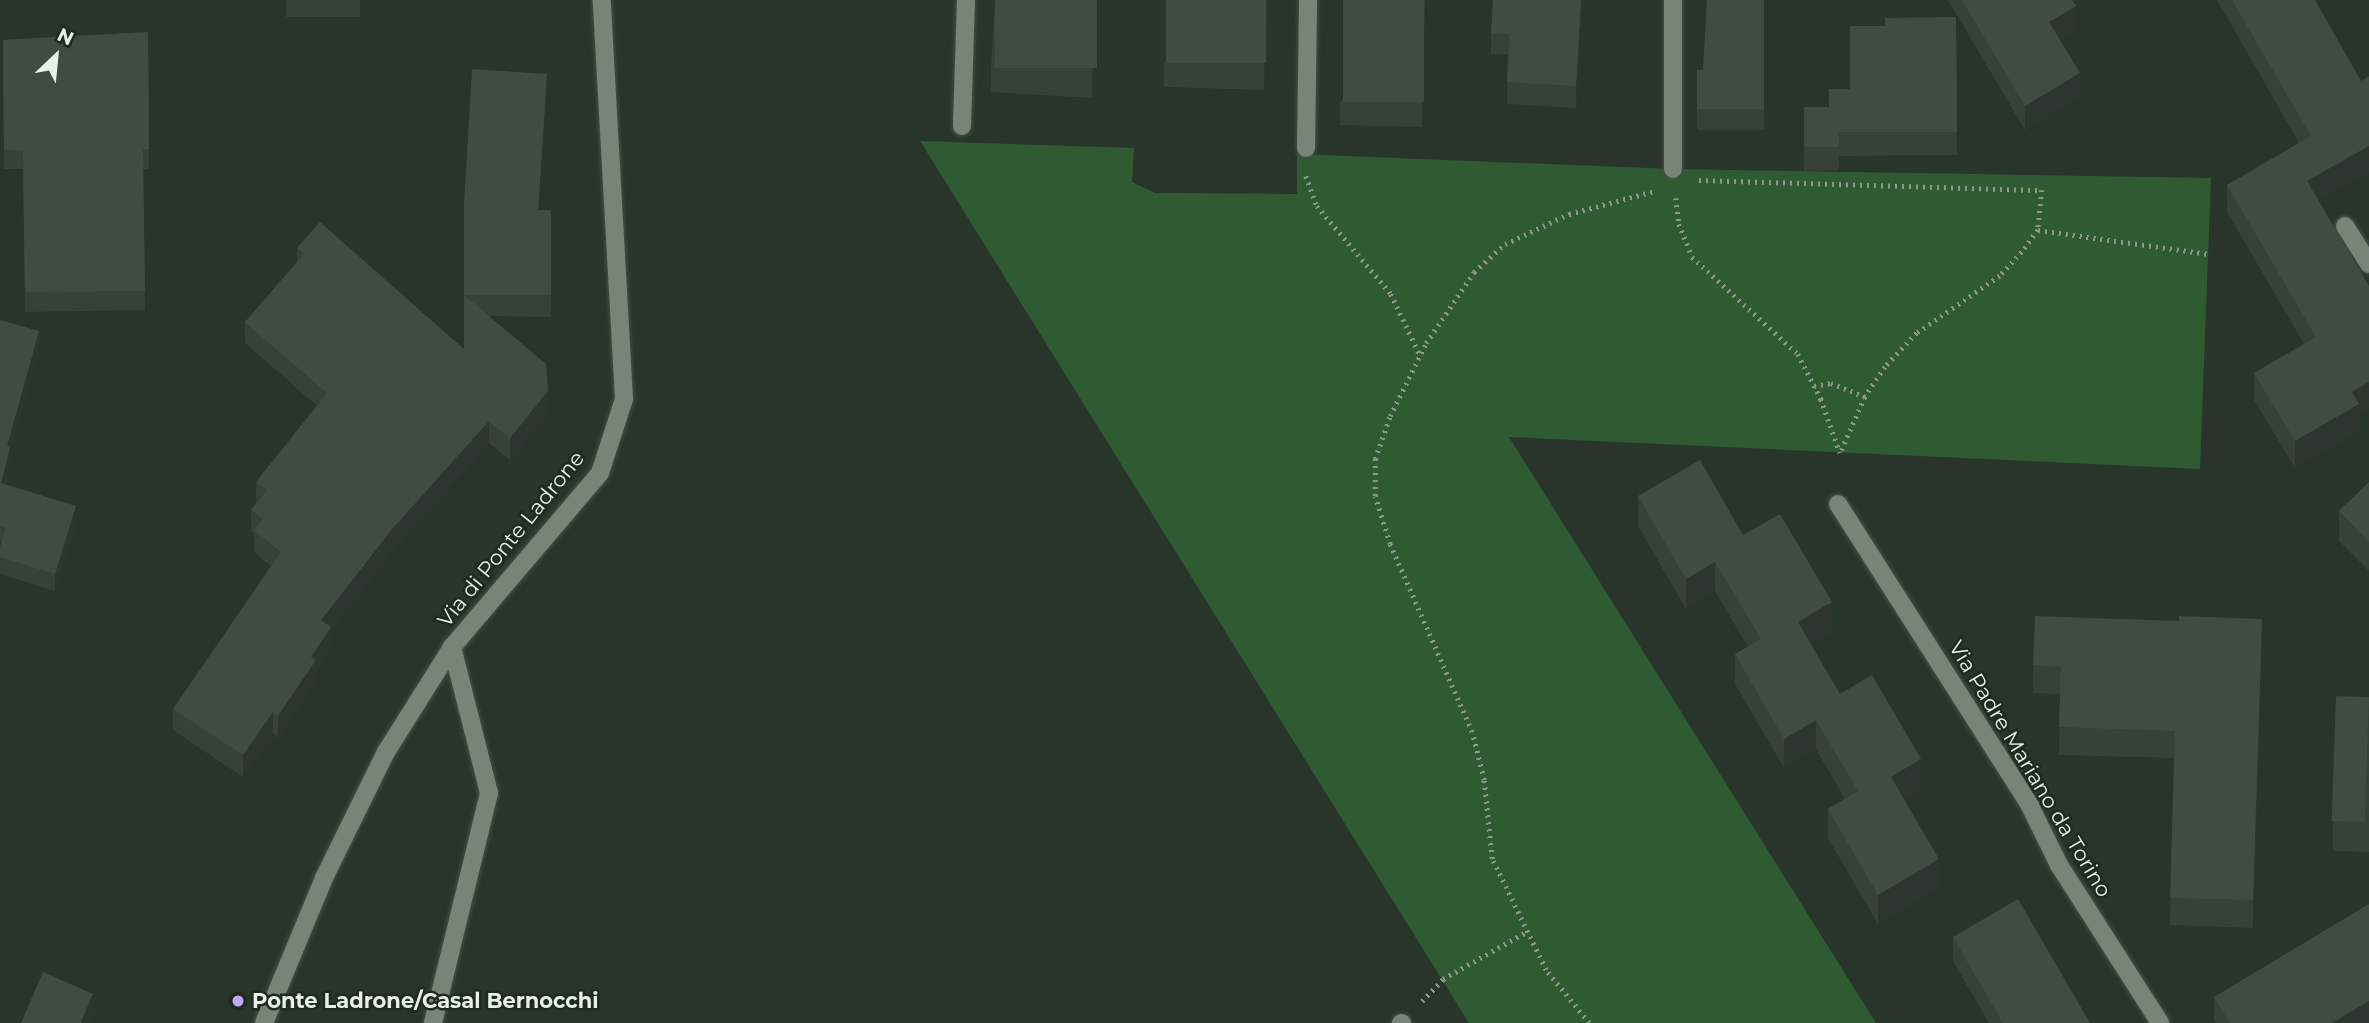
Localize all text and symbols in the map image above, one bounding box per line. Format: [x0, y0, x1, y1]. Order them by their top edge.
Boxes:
north arrow [21, 21, 91, 91]
text: N [53, 23, 77, 50]
street label: Via di Ponte Ladrone [432, 446, 590, 632]
street label: Via Padre Mariano da Torino [1943, 636, 2117, 902]
place label: Ponte Ladrone/Casal Bernocchi [252, 988, 599, 1014]
marker: Ponte Ladrone/Casal Bernocchi [230, 993, 246, 1009]

